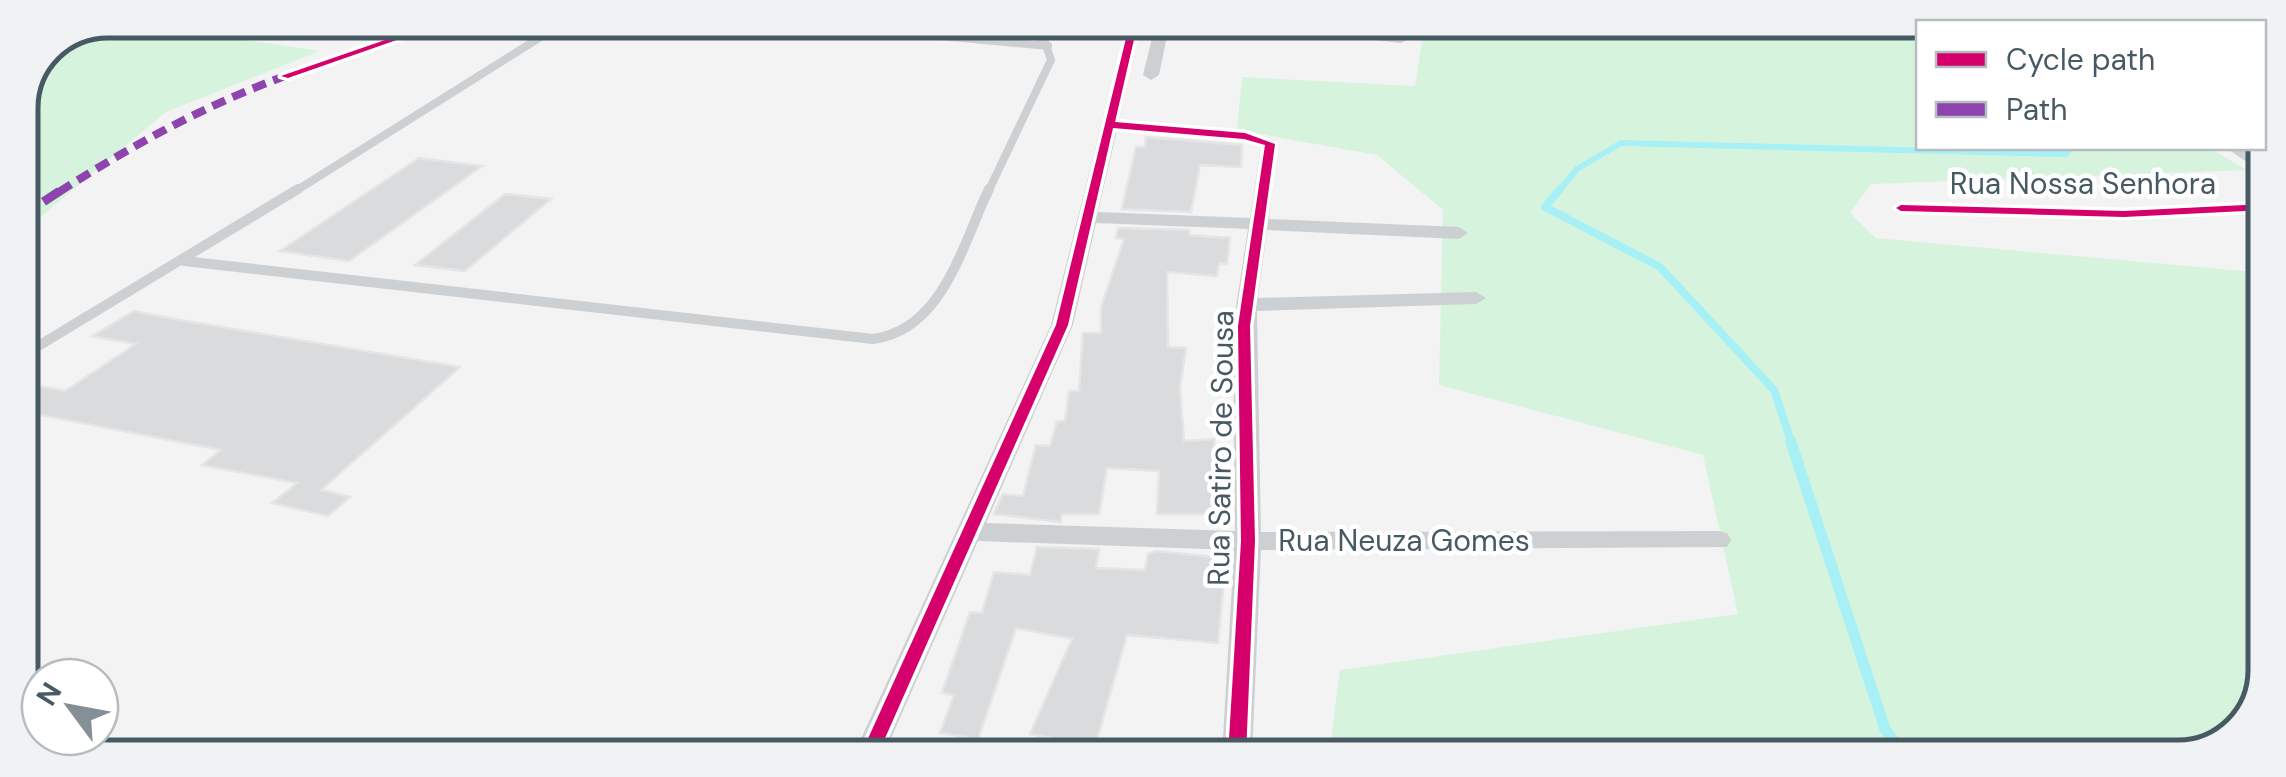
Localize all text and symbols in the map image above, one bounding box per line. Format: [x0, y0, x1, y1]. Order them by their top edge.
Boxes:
legend [1916, 20, 2266, 150]
text: Cycle path [2006, 40, 2155, 79]
text: Path [2006, 90, 2068, 129]
street label: Rua Nossa Senhora [1950, 164, 2216, 203]
street label: Rua Satiro de Sousa [1199, 310, 1242, 586]
street label: Rua Neuza Gomes [1278, 521, 1530, 560]
north arrow [20, 657, 120, 757]
text: N [28, 676, 70, 712]

